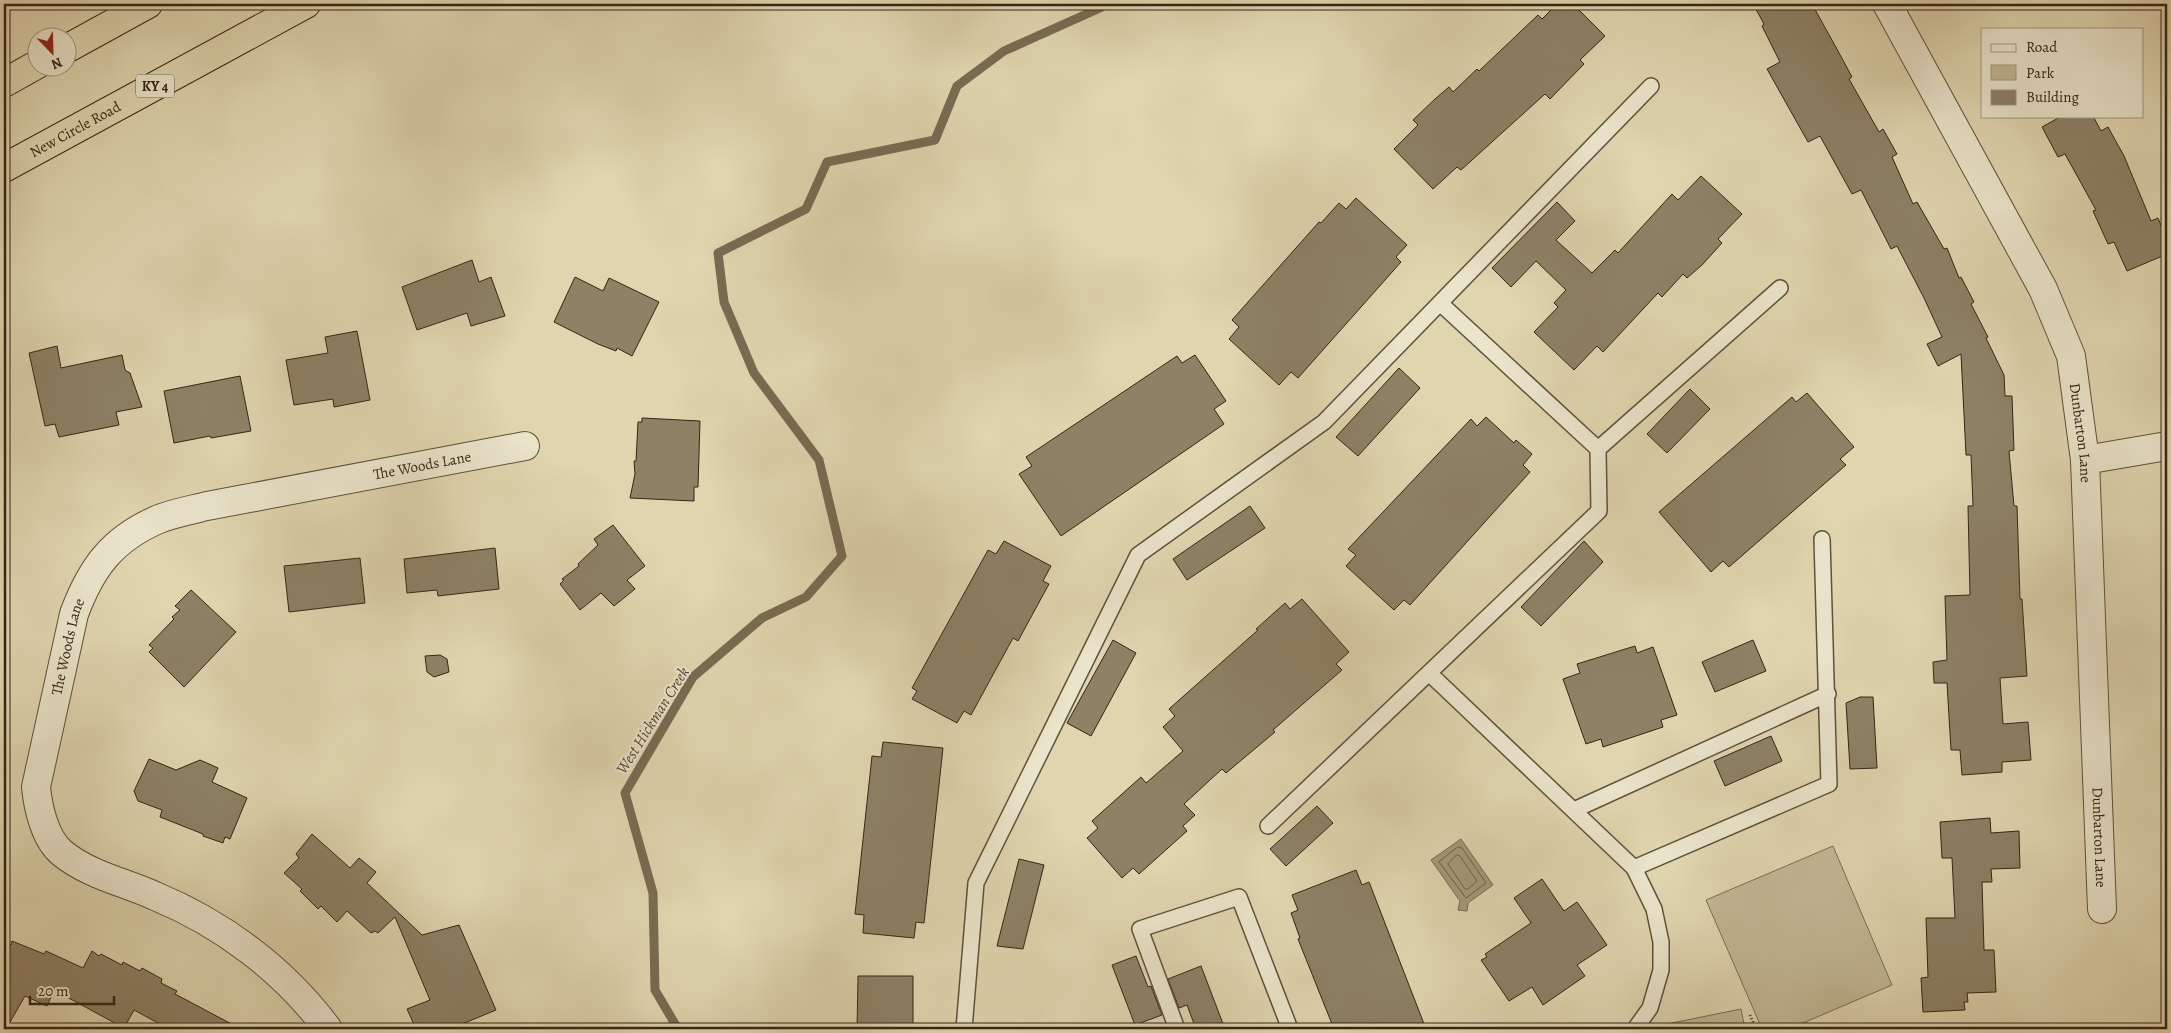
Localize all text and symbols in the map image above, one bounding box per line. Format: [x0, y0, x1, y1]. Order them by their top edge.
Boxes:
north arrow [28, 28, 78, 78]
legend [1981, 28, 2144, 118]
text: Road [2026, 37, 2058, 57]
text: N [48, 53, 65, 74]
text: Park [2026, 63, 2055, 83]
road number: KY 4 [136, 74, 174, 98]
text: Building [2026, 87, 2079, 107]
street label: New Circle Road [26, 96, 125, 162]
street label: Dunbarton Lane [2065, 382, 2096, 483]
street label: The Woods Lane [372, 446, 473, 484]
street label: The Woods Lane [46, 595, 89, 697]
water label: West Hickman Creek [611, 663, 695, 778]
street label: Dunbarton Lane [2087, 787, 2111, 888]
scale bar [30, 973, 114, 1005]
text: 20 m [38, 981, 69, 1001]

